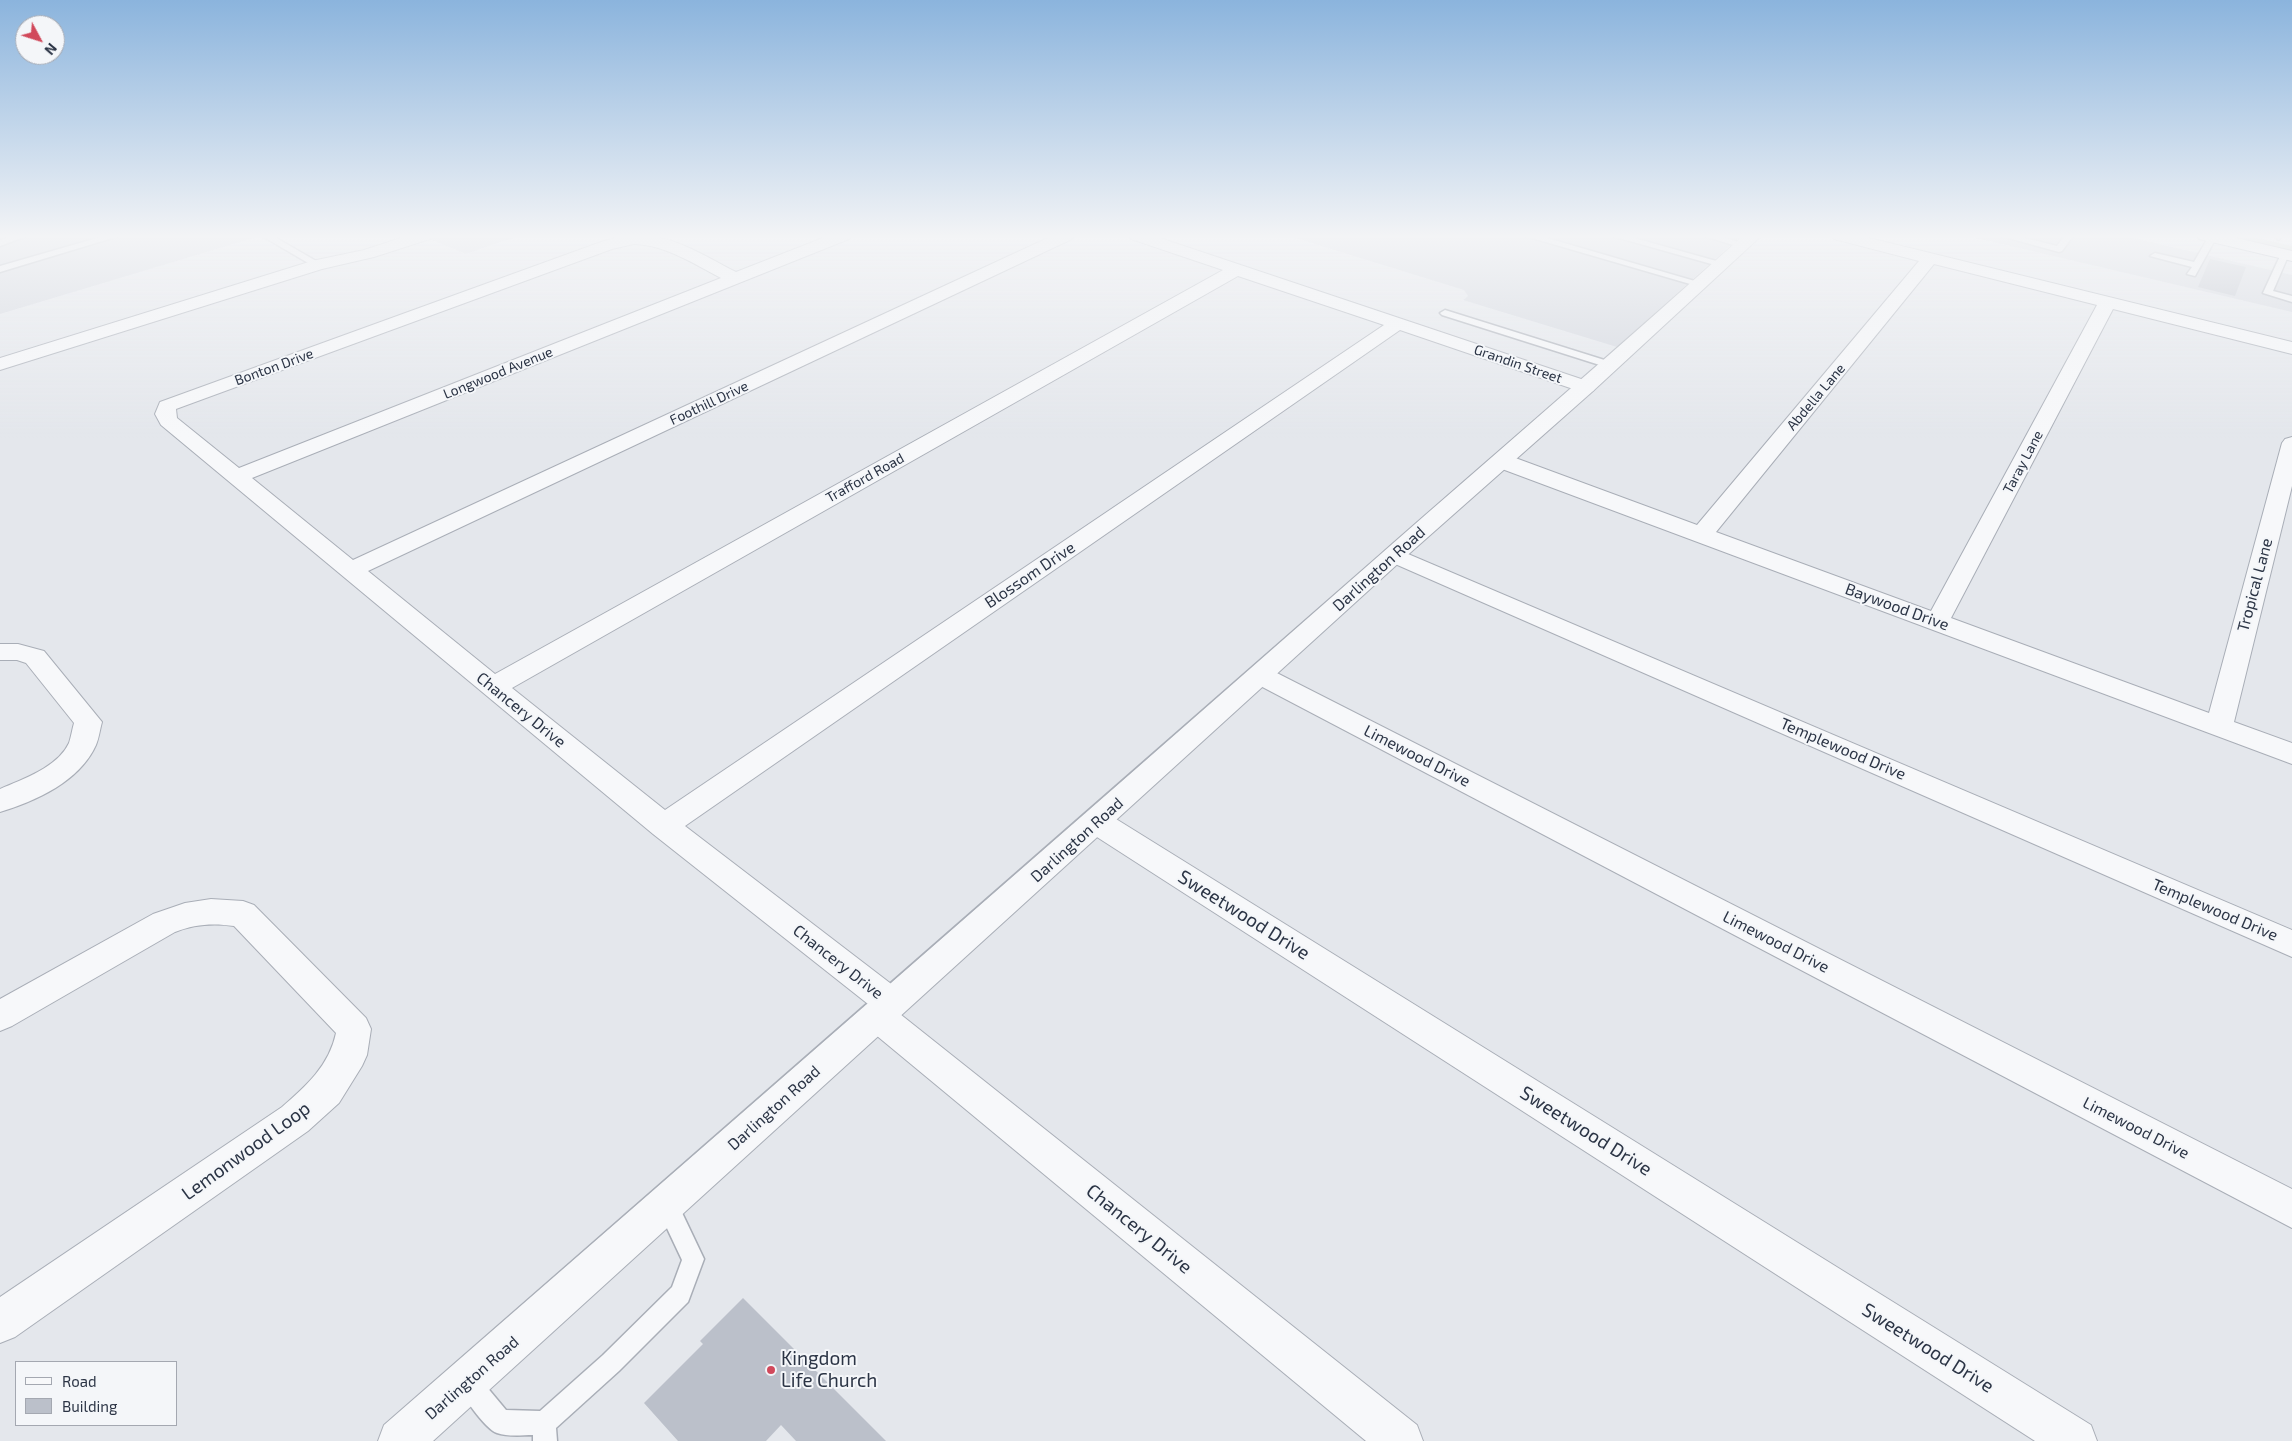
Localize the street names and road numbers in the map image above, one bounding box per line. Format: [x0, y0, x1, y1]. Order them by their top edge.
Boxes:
street label: Grandin Street [1472, 341, 1564, 387]
street label: Longwood Avenue [441, 343, 555, 403]
street label: Bonton Drive [232, 345, 316, 389]
street label: Abdella Lane [1783, 360, 1849, 434]
street label: Foothill Drive [667, 377, 751, 429]
street label: Taray Lane [1999, 428, 2047, 496]
street label: Trafford Road [823, 450, 907, 506]
street label: Darlington Road [1329, 522, 1429, 616]
street label: Tropical Lane [2233, 536, 2277, 634]
street label: Blossom Drive [981, 538, 1079, 612]
street label: Baywood Drive [1842, 579, 1952, 635]
street label: Chancery Drive [473, 668, 569, 752]
street label: Templewood Drive [1777, 714, 1909, 784]
street label: Limewood Drive [1361, 721, 1473, 791]
street label: Darlington Road [1027, 793, 1127, 887]
street label: Sweetwood Drive [1174, 865, 1314, 965]
street label: Templewood Drive [2149, 875, 2281, 945]
street label: Limewood Drive [1720, 907, 1832, 977]
street label: Chancery Drive [789, 921, 887, 1003]
street label: Darlington Road [724, 1061, 824, 1155]
street label: Sweetwood Drive [1516, 1081, 1656, 1181]
street label: Limewood Drive [2080, 1093, 2192, 1163]
street label: Lemonwood Loop [177, 1097, 315, 1205]
street label: Chancery Drive [1081, 1179, 1197, 1279]
street label: Sweetwood Drive [1858, 1298, 1998, 1398]
street label: Darlington Road [421, 1332, 523, 1424]

